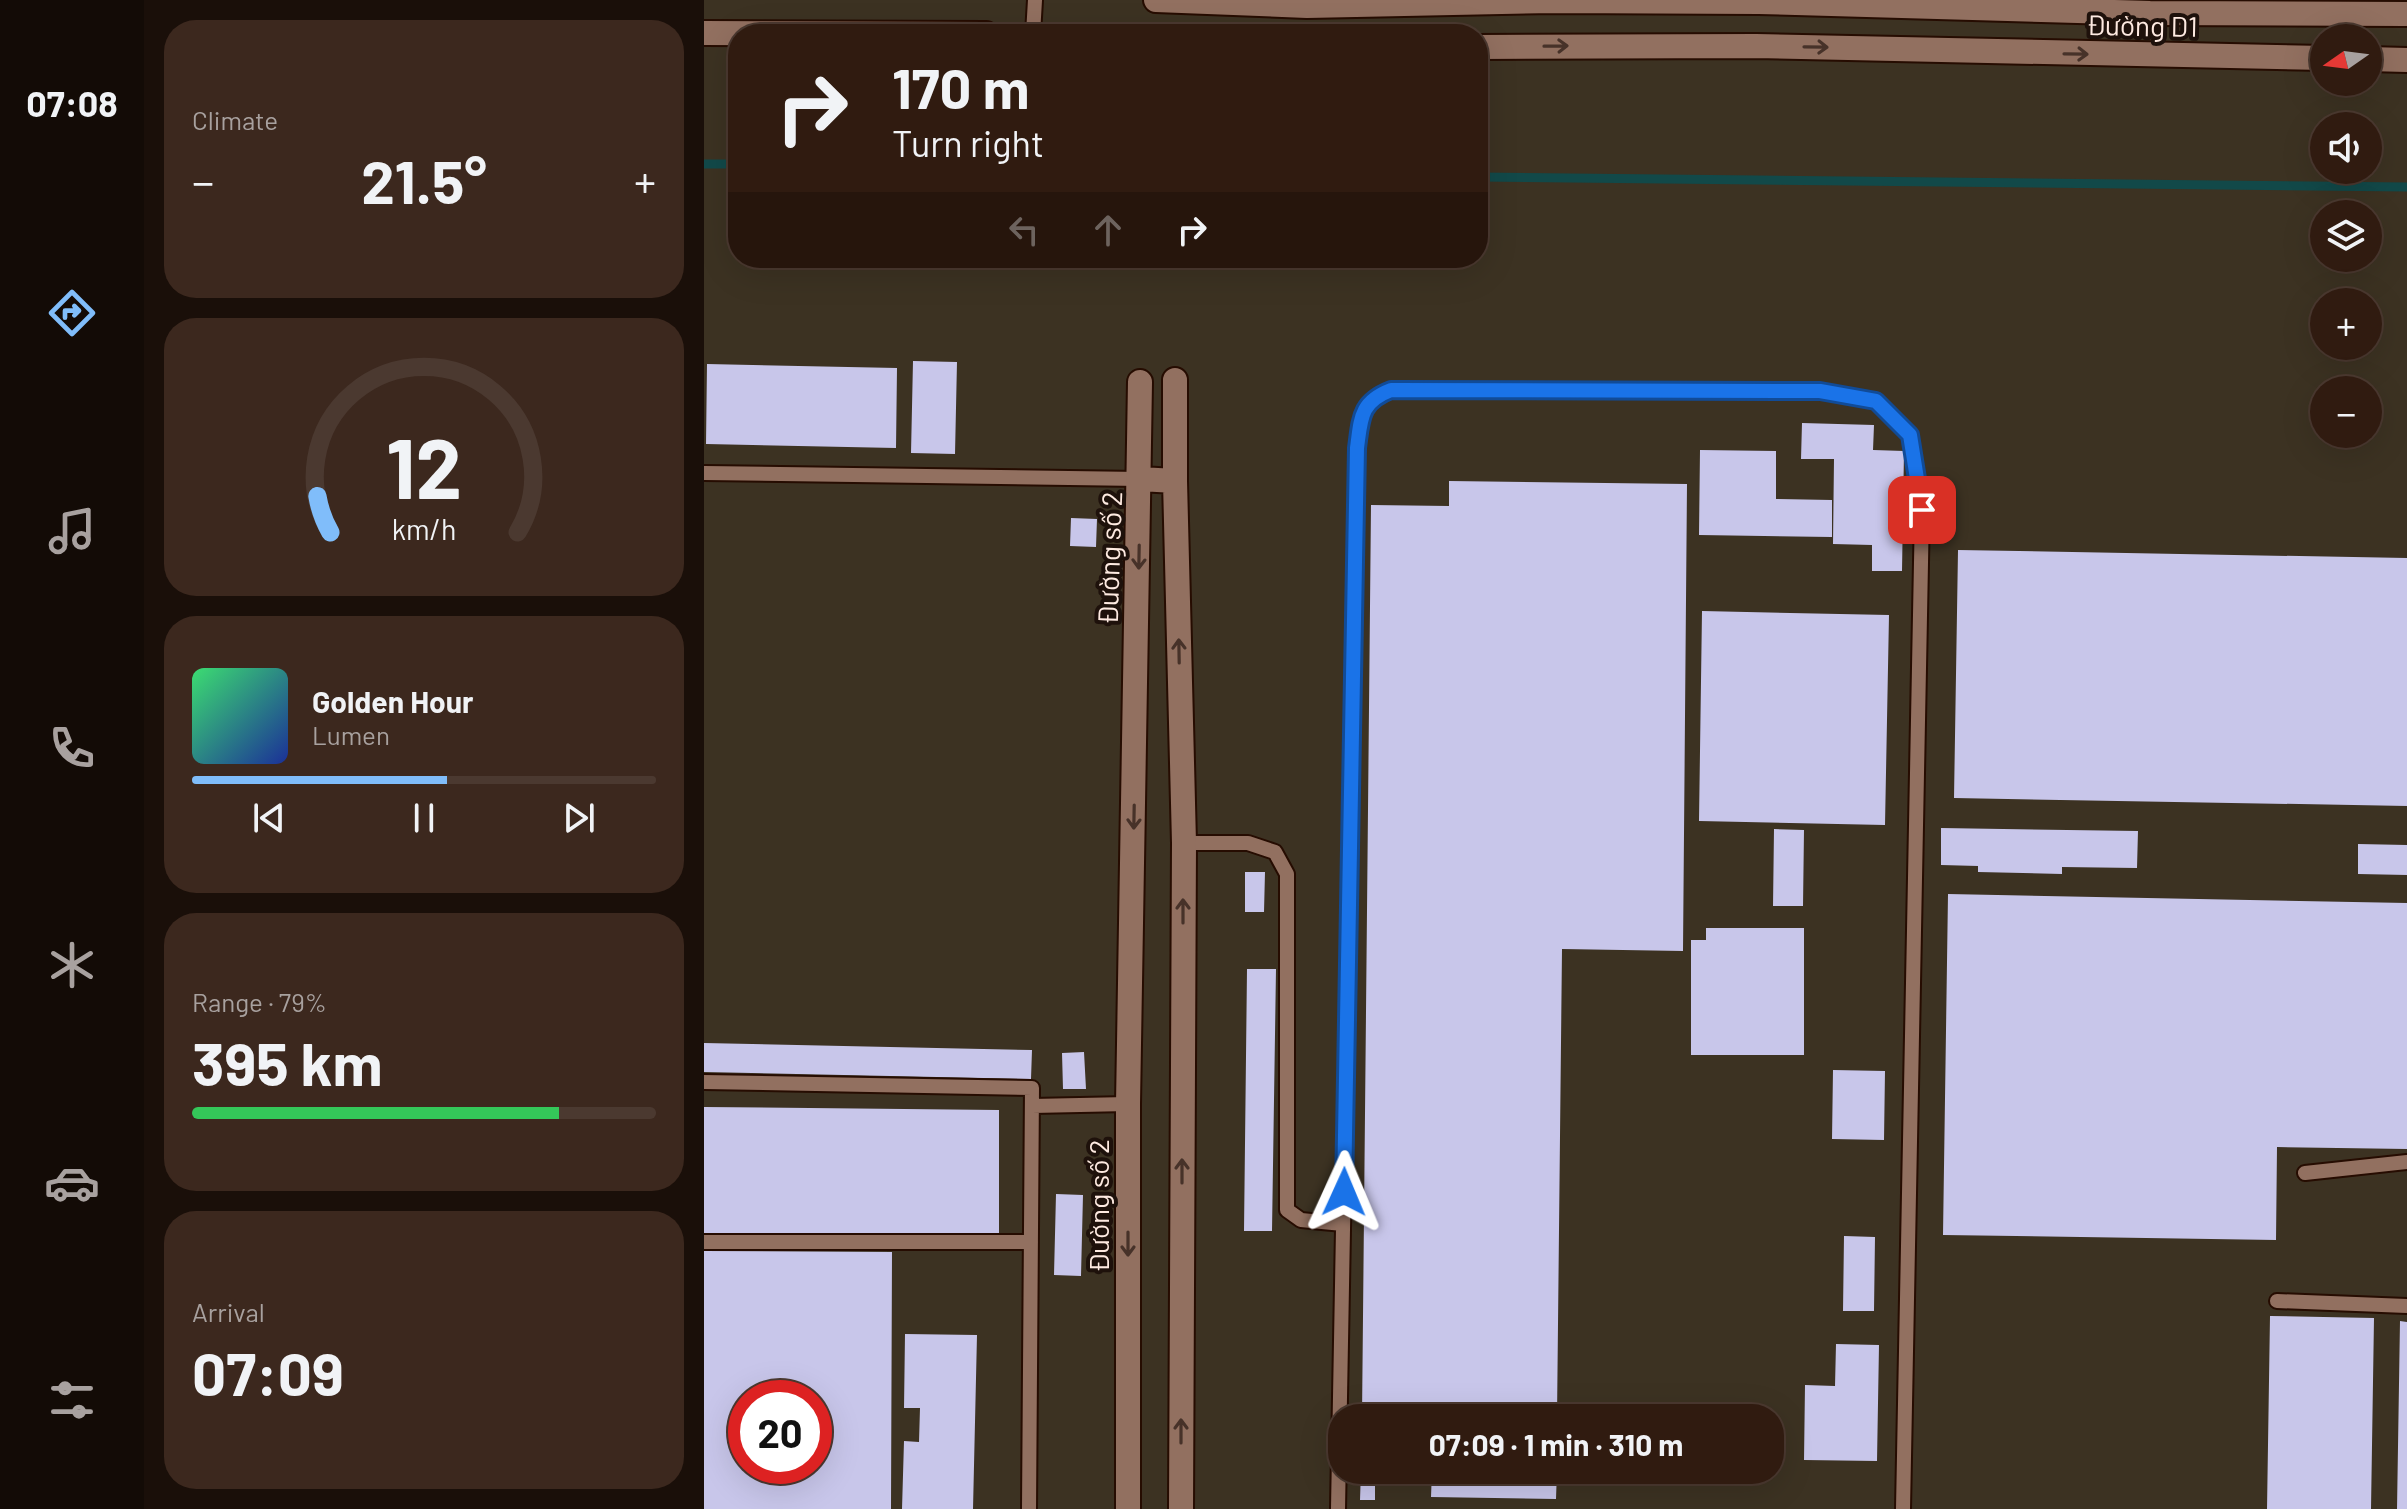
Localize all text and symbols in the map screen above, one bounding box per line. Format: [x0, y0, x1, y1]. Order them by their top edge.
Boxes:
street label: Đường D1 [2086, 7, 2198, 43]
north arrow [2310, 24, 2382, 96]
map controls [2310, 24, 2382, 448]
one-way arrow [1542, 38, 1569, 54]
one-way arrow [1802, 40, 1829, 55]
one-way arrow [2062, 46, 2089, 61]
text: 170 m [892, 53, 1029, 120]
icon: right [760, 56, 864, 160]
text: 07:08 [26, 81, 118, 124]
text: Climate [192, 104, 278, 135]
button: sound [2310, 112, 2382, 184]
text: Turn right [892, 121, 1044, 164]
text: 21.5° [361, 144, 487, 216]
text: − [192, 154, 214, 207]
text: + [634, 154, 656, 207]
button: layers [2310, 200, 2382, 272]
icon: left [1002, 208, 1046, 252]
icon: ahead [1086, 208, 1130, 252]
icon: right [1170, 208, 1214, 252]
icon: directions [44, 285, 100, 341]
button: + [2310, 288, 2382, 360]
button: − [2310, 376, 2382, 448]
text: 12 [386, 415, 462, 515]
pin [1888, 476, 1956, 544]
icon: arrive [1900, 488, 1944, 532]
street label: Đường số 2 [1090, 491, 1128, 625]
icon: music [44, 503, 100, 559]
text: km/h [392, 511, 456, 546]
one-way arrow [1131, 543, 1147, 570]
one-way arrow [1171, 638, 1187, 665]
text: Golden Hour [312, 683, 474, 719]
text: Lumen [312, 719, 390, 750]
icon: phone [44, 720, 100, 776]
icon: previous [247, 796, 291, 840]
icon: pause [402, 796, 446, 840]
icon: next [557, 796, 601, 840]
one-way arrow [1126, 803, 1141, 830]
one-way arrow [1175, 898, 1191, 925]
icon: climate [44, 937, 100, 993]
text: Range · 79% [192, 986, 327, 1017]
text: 395 km [192, 1026, 383, 1098]
street label: Đường số 2 [1081, 1139, 1115, 1273]
position arrow [1302, 1150, 1386, 1234]
icon: car [44, 1155, 100, 1211]
one-way arrow [1174, 1158, 1190, 1185]
one-way arrow [1120, 1230, 1136, 1257]
text: Arrival [192, 1296, 265, 1327]
text: 07:09 [192, 1336, 344, 1408]
icon: filters [44, 1372, 100, 1428]
speed limit sign: 20 [728, 1380, 832, 1484]
one-way arrow [1173, 1418, 1189, 1445]
text: 07:09 · 1 min · 310 m [1429, 1426, 1683, 1462]

